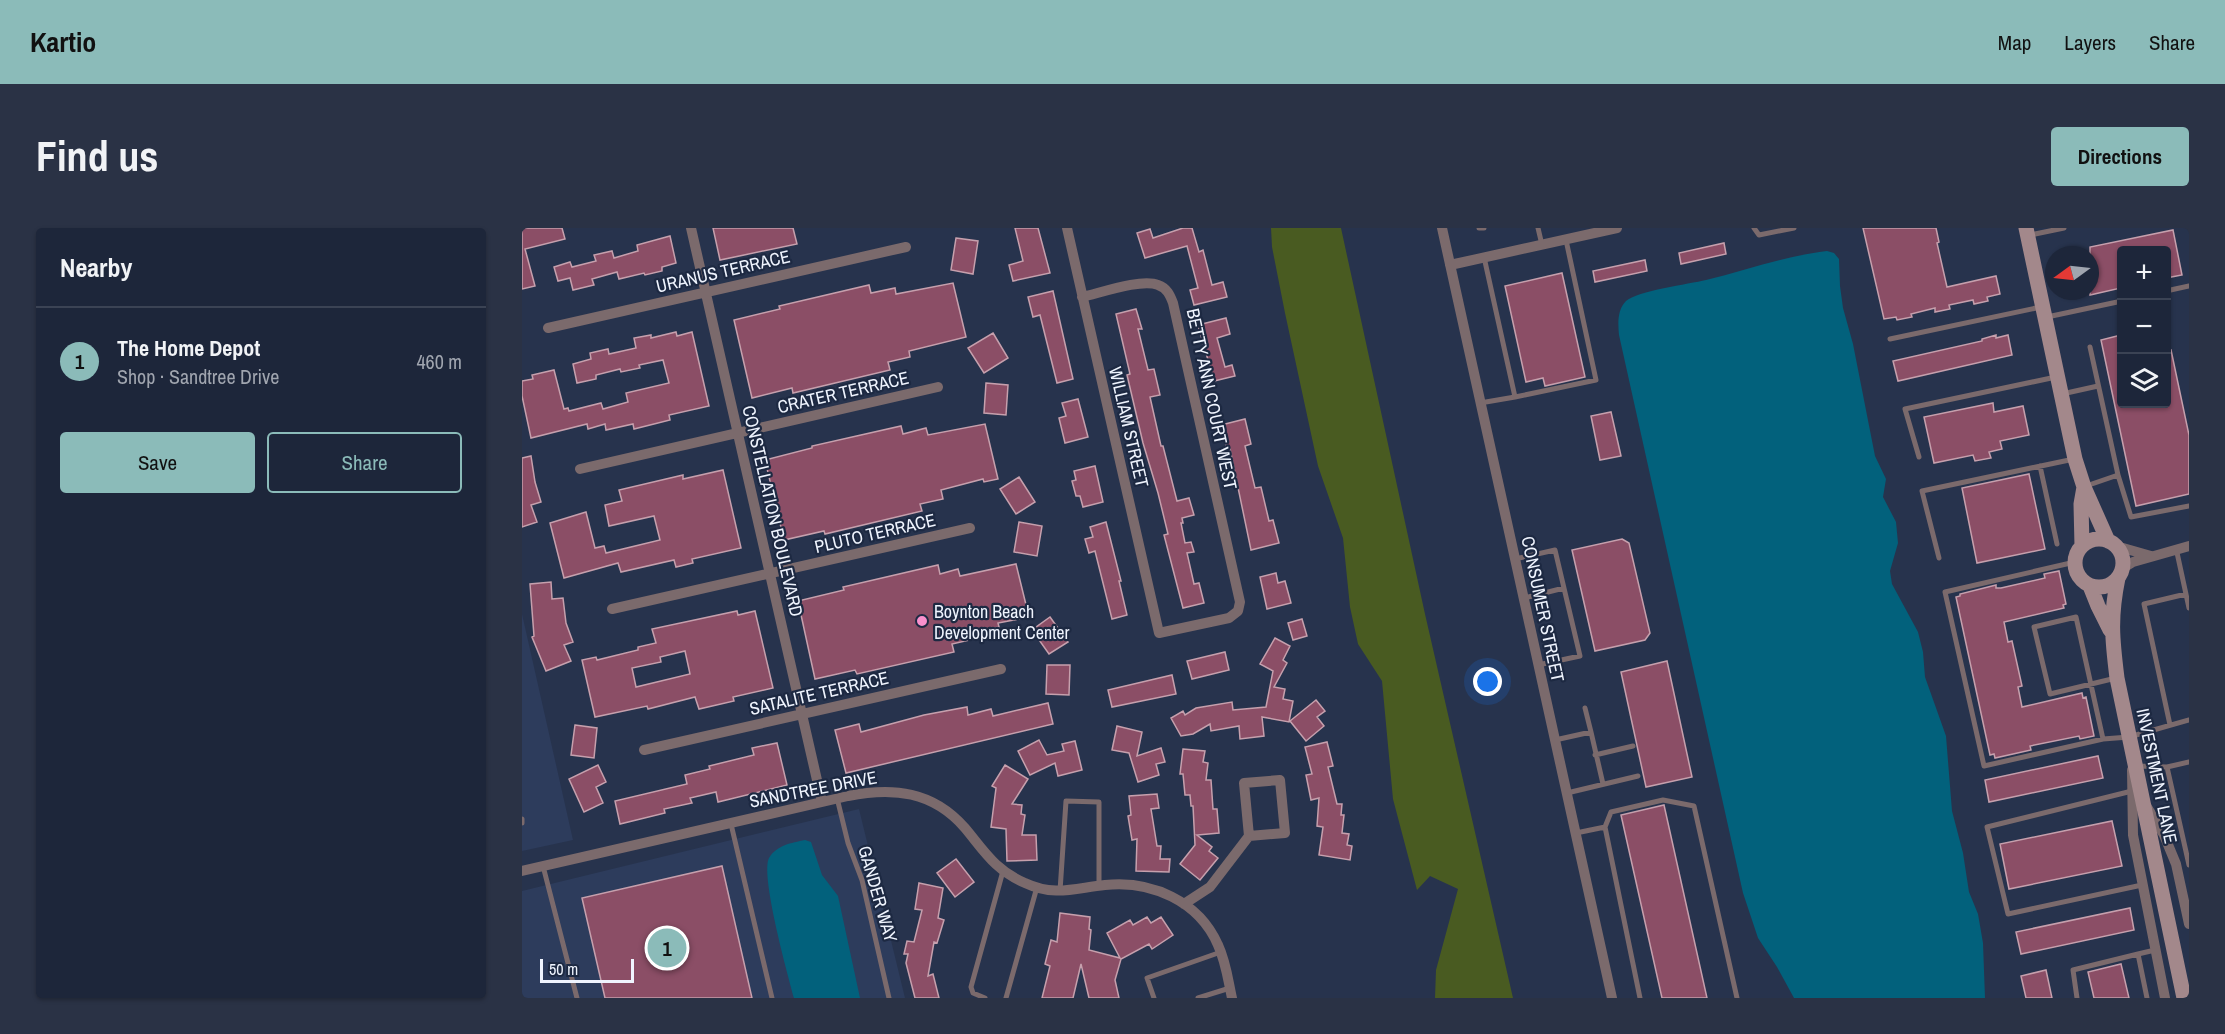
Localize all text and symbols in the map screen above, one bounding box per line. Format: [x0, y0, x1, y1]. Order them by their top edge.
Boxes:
text: Kartio [30, 23, 96, 61]
text: Map [1998, 28, 2031, 57]
text: Layers [2064, 28, 2116, 57]
text: Share [2149, 28, 2195, 57]
button: Directions [2051, 127, 2189, 186]
text: Find us [36, 128, 158, 184]
street label: URANUS TERRACE [654, 243, 792, 299]
north arrow [2045, 246, 2099, 300]
map controls [2117, 246, 2171, 408]
button: + [2117, 246, 2171, 300]
text: Nearby [60, 250, 132, 285]
button: − [2117, 300, 2171, 354]
street label: BETTY ANN COURT WEST [1181, 306, 1243, 492]
text: The Home Depot [117, 333, 260, 363]
text: 1 [75, 348, 84, 375]
text: 460 m [416, 348, 462, 375]
button: layers [2117, 354, 2171, 408]
text: Shop · Sandtree Drive [117, 363, 279, 390]
street label: WILLIAM STREET [1103, 364, 1155, 490]
street label: CRATER TERRACE [775, 365, 911, 419]
street label: CONSTELLATION BOULEVARD [737, 403, 809, 619]
button: Save [60, 432, 255, 493]
button: Share [267, 432, 462, 493]
street label: PLUTO TERRACE [812, 507, 938, 559]
street label: CONSUMER STREET [1515, 534, 1571, 684]
place label: Boynton Beach Development Center [934, 599, 1069, 645]
marker: Boynton Beach Development Center [915, 614, 929, 628]
street label: SATALITE TERRACE [747, 665, 891, 721]
your location [1473, 667, 1502, 696]
street label: INVESTMENT LANE [2130, 706, 2184, 846]
street label: SANDTREE DRIVE [747, 764, 879, 814]
street label: GANDER WAY [852, 843, 904, 945]
pin: 1 [648, 926, 686, 970]
scale bar [540, 956, 634, 984]
text: 50 m [549, 958, 578, 980]

